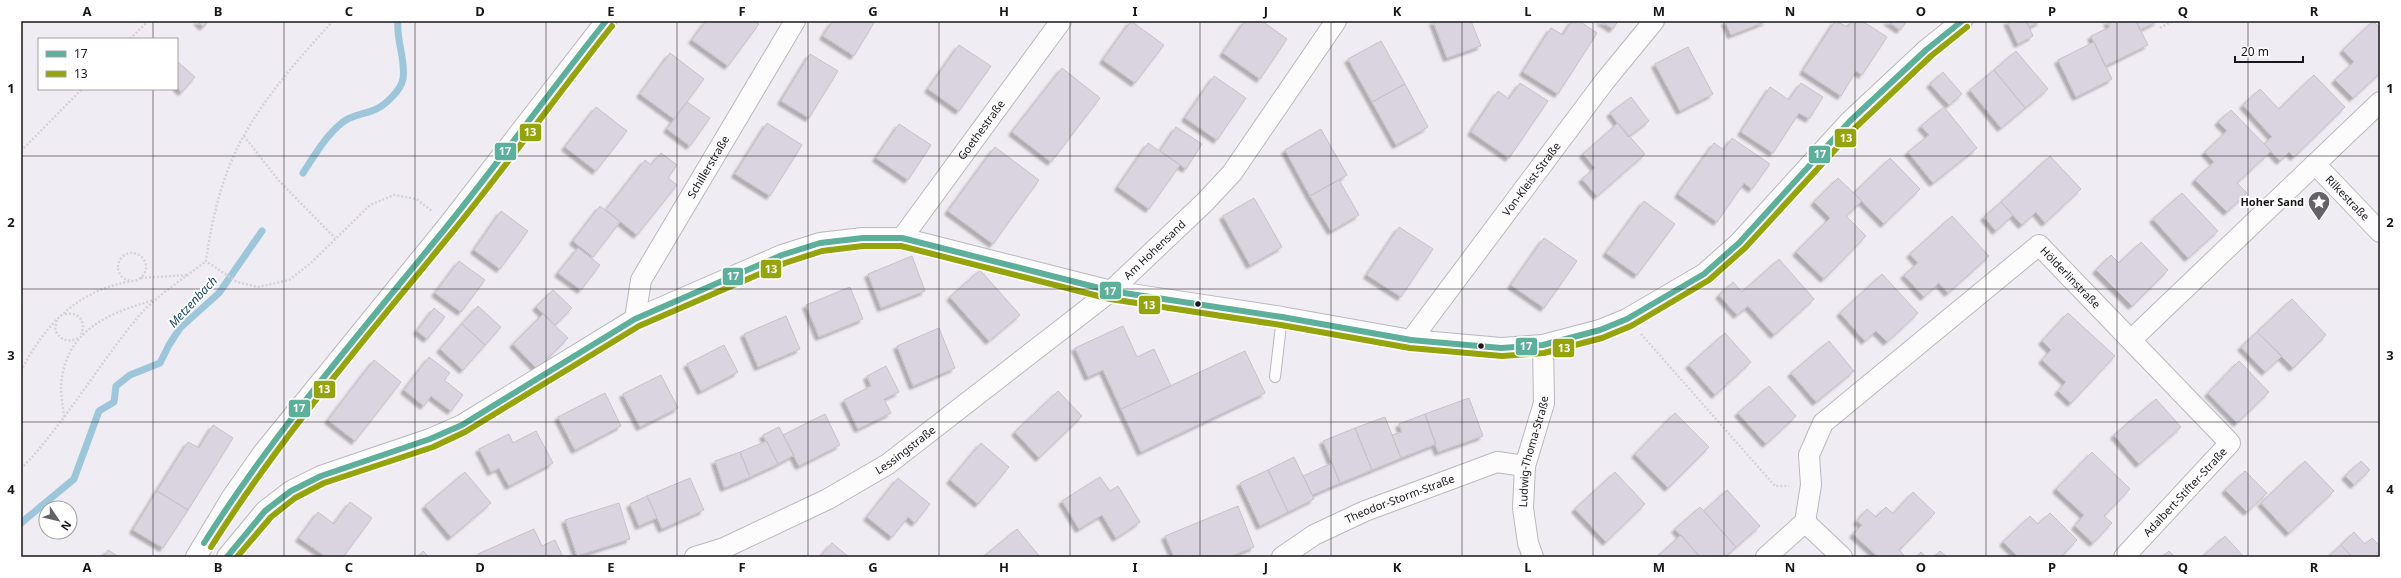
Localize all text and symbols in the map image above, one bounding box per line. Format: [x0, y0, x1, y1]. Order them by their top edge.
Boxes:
text: A [83, 2, 92, 20]
text: B [214, 2, 222, 20]
text: C [345, 2, 353, 20]
text: D [475, 2, 485, 20]
text: E [607, 2, 615, 20]
text: F [738, 2, 746, 20]
text: G [868, 2, 878, 20]
text: H [999, 2, 1009, 20]
text: I [1132, 2, 1138, 20]
text: J [1263, 2, 1268, 20]
text: K [1393, 2, 1402, 20]
text: L [1524, 2, 1532, 20]
text: M [1653, 2, 1665, 20]
text: N [1785, 2, 1795, 20]
text: O [1916, 2, 1926, 20]
text: P [2048, 2, 2056, 20]
text: Q [2178, 2, 2188, 20]
text: R [2310, 2, 2319, 20]
legend [38, 38, 178, 90]
scale bar [2235, 38, 2303, 64]
text: 20 m [2241, 43, 2269, 60]
text: 17 [74, 45, 88, 62]
text: 13 [74, 65, 88, 82]
text: 1 [7, 79, 15, 97]
text: 1 [2386, 79, 2394, 97]
street label: Goethestraße [954, 97, 1008, 163]
line badge: 13 [519, 123, 542, 142]
text: 13 [524, 124, 536, 139]
line badge: 13 [1834, 128, 1857, 148]
text: 13 [1840, 130, 1852, 145]
street label: Schillerstraße [683, 133, 732, 201]
street label: Von-Kleist-Straße [1498, 139, 1564, 219]
line badge: 17 [494, 142, 517, 161]
text: 17 [499, 143, 511, 158]
line badge: 17 [1808, 145, 1831, 164]
text: 17 [1814, 146, 1826, 161]
street label: Rilkestraße [2323, 172, 2373, 224]
place icon: Hoher Sand [2306, 189, 2332, 222]
place label: Hoher Sand [2240, 194, 2304, 209]
text: 2 [7, 213, 15, 231]
text: 2 [2386, 213, 2394, 231]
street label: Am Hohensand [1120, 216, 1188, 282]
street label: Hölderlinstraße [2037, 243, 2104, 311]
line badge: 13 [760, 259, 782, 279]
text: 13 [765, 261, 777, 276]
line badge: 17 [722, 267, 744, 286]
text: 17 [727, 268, 739, 283]
water label: Metzenbach [164, 272, 221, 331]
line badge: 17 [1099, 281, 1122, 300]
text: 17 [1104, 283, 1116, 298]
line badge: 13 [1138, 295, 1161, 315]
text: 13 [1143, 297, 1155, 312]
unlabelled marker [1193, 299, 1203, 309]
line badge: 17 [1515, 337, 1538, 356]
text: 17 [1520, 338, 1532, 353]
line badge: 13 [1552, 338, 1575, 358]
text: 13 [1558, 340, 1570, 355]
unlabelled marker [1476, 341, 1486, 351]
text: 3 [7, 346, 15, 364]
text: 3 [2386, 346, 2394, 364]
line badge: 13 [313, 380, 336, 399]
text: 13 [318, 381, 330, 396]
street label: Ludwig-Thoma-Straße [1515, 396, 1551, 508]
line badge: 17 [288, 399, 311, 418]
text: 17 [293, 400, 305, 415]
street label: Lessingstraße [872, 422, 938, 477]
street label: Adalbert-Stifter-Straße [2139, 444, 2230, 539]
street label: Theodor-Storm-Straße [1342, 470, 1456, 526]
text: 4 [7, 480, 15, 498]
text: 4 [2386, 480, 2394, 498]
north arrow [38, 500, 78, 540]
text: N [58, 518, 75, 534]
text: A [83, 558, 92, 576]
text: B [214, 558, 222, 576]
text: C [345, 558, 353, 576]
text: D [475, 558, 485, 576]
text: E [607, 558, 615, 576]
text: F [738, 558, 746, 576]
text: G [868, 558, 878, 576]
text: H [999, 558, 1009, 576]
text: I [1132, 558, 1138, 576]
text: J [1263, 558, 1268, 576]
text: K [1393, 558, 1402, 576]
text: L [1524, 558, 1532, 576]
text: M [1653, 558, 1665, 576]
text: N [1785, 558, 1795, 576]
text: O [1916, 558, 1926, 576]
text: P [2048, 558, 2056, 576]
text: Q [2178, 558, 2188, 576]
text: R [2310, 558, 2319, 576]

